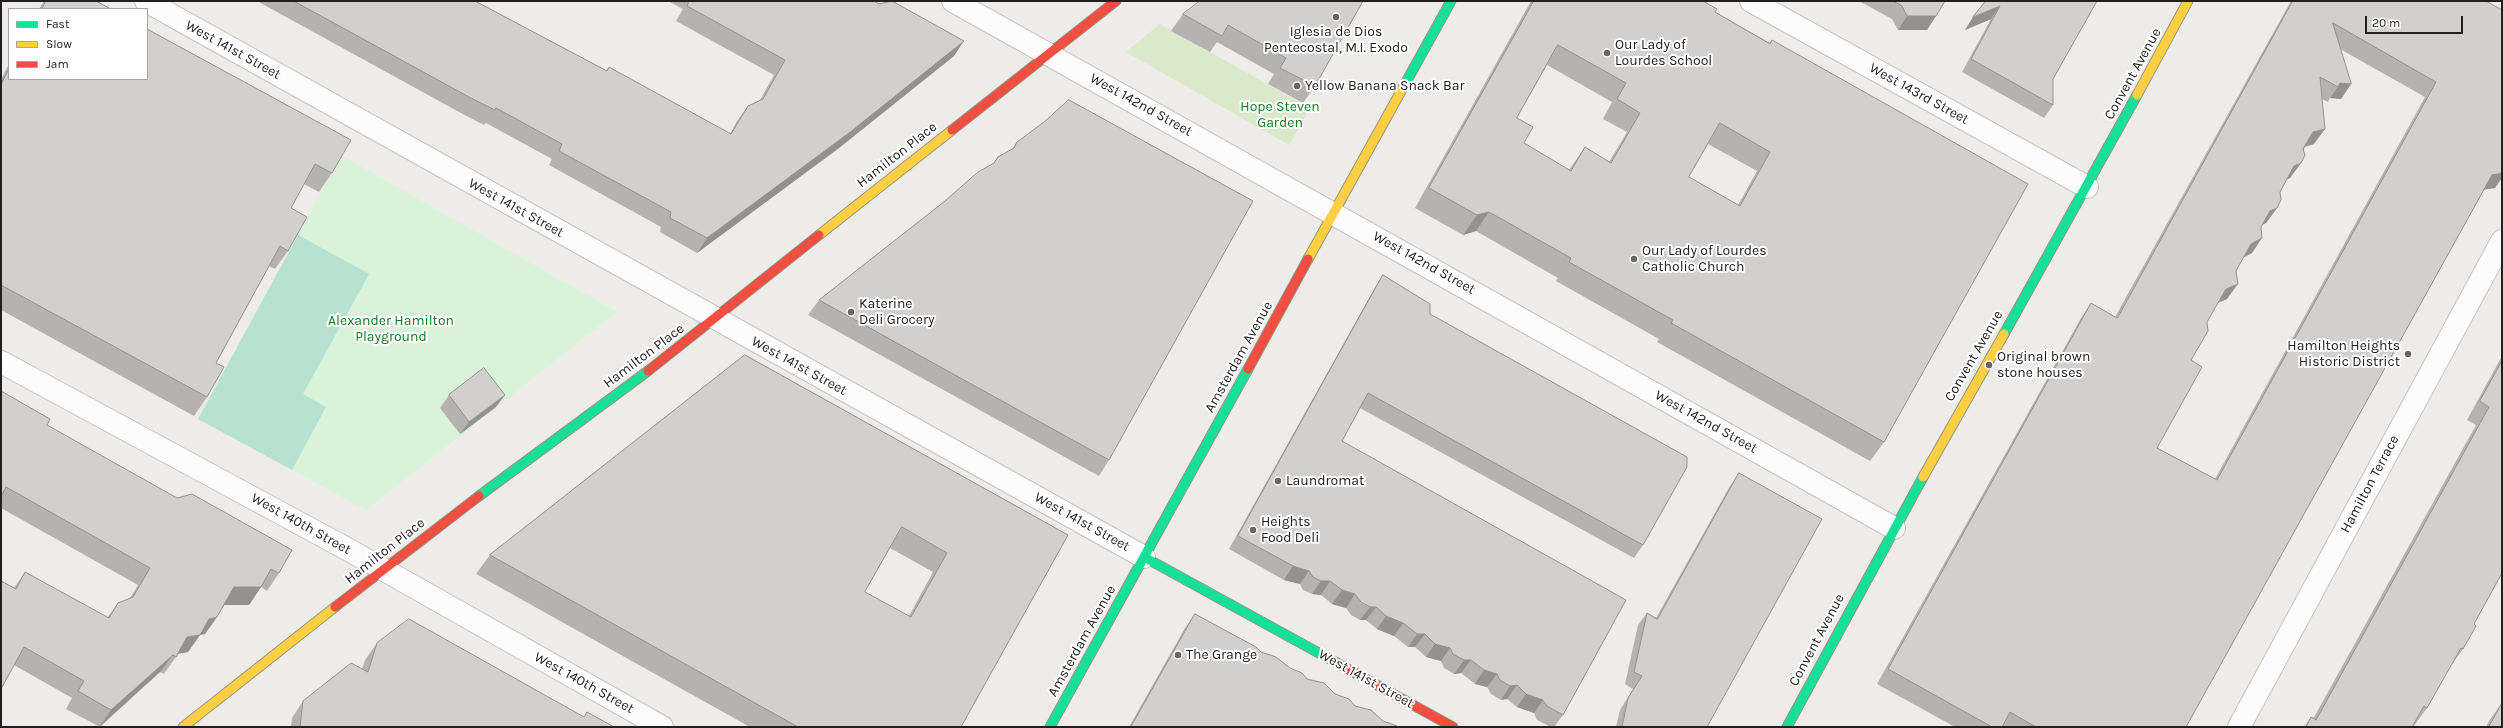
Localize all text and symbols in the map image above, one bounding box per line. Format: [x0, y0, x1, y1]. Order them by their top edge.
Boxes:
legend [8, 8, 148, 80]
scale bar [2367, 8, 2465, 34]
marker: Iglesia de Dios Pentecostal, M.I. Exodo [1331, 12, 1341, 22]
text: 20 m [2372, 16, 2400, 30]
text: Fast [46, 17, 69, 31]
street label: West 141st Street [182, 17, 284, 83]
place label: Iglesia de Dios Pentecostal, M.I. Exodo [1264, 24, 1408, 56]
street label: Convent Avenue [2101, 25, 2165, 123]
text: Slow [46, 37, 72, 51]
place label: Our Lady of Lourdes School [1615, 37, 1712, 70]
marker: Our Lady of Lourdes School [1602, 48, 1612, 58]
text: Jam [46, 57, 69, 71]
street label: West 143rd Street [1866, 60, 1972, 128]
street label: West 142nd Street [1087, 70, 1195, 140]
place label: Yellow Banana Snack Bar [1305, 78, 1464, 94]
marker: Yellow Banana Snack Bar [1292, 81, 1302, 91]
park label: Hope Steven Garden [1240, 99, 1320, 132]
street label: Hamilton Place [854, 119, 940, 191]
street label: West 141st Street [465, 175, 567, 241]
street label: West 142nd Street [1370, 228, 1478, 298]
place label: Our Lady of Lourdes Catholic Church [1642, 243, 1767, 276]
marker: Our Lady of Lourdes Catholic Church [1629, 254, 1639, 264]
place label: Katerine Deli Grocery [859, 296, 935, 328]
street label: Amsterdam Avenue [1201, 298, 1277, 416]
marker: Katerine Deli Grocery [846, 307, 856, 317]
street label: Convent Avenue [1941, 308, 2007, 404]
park label: Alexander Hamilton Playground [328, 313, 454, 346]
street label: Hamilton Place [600, 320, 688, 392]
street label: West 141st Street [748, 333, 850, 399]
place label: Hamilton Heights Historic District [2287, 338, 2400, 370]
place label: Original brown stone houses [1997, 349, 2090, 382]
marker: Hamilton Heights Historic District [2403, 349, 2413, 359]
marker: Original brown stone houses [1984, 360, 1994, 370]
street label: West 142nd Street [1652, 387, 1760, 457]
street label: Hamilton Terrace [2337, 432, 2403, 536]
place label: Laundromat [1286, 473, 1364, 489]
marker: Laundromat [1273, 476, 1283, 486]
street label: West 141st Street [1031, 489, 1133, 555]
street label: West 140th Street [248, 490, 354, 558]
place label: Heights Food Deli [1261, 514, 1319, 546]
street label: Hamilton Place [342, 515, 428, 587]
marker: Heights Food Deli [1248, 525, 1258, 535]
street label: Amsterdam Avenue [1044, 582, 1120, 700]
street label: Convent Avenue [1786, 591, 1848, 689]
street label: West 141st Street [1315, 646, 1417, 712]
place label: The Grange [1186, 647, 1257, 663]
street label: West 140th Street [531, 649, 637, 717]
marker: The Grange [1173, 650, 1183, 660]

